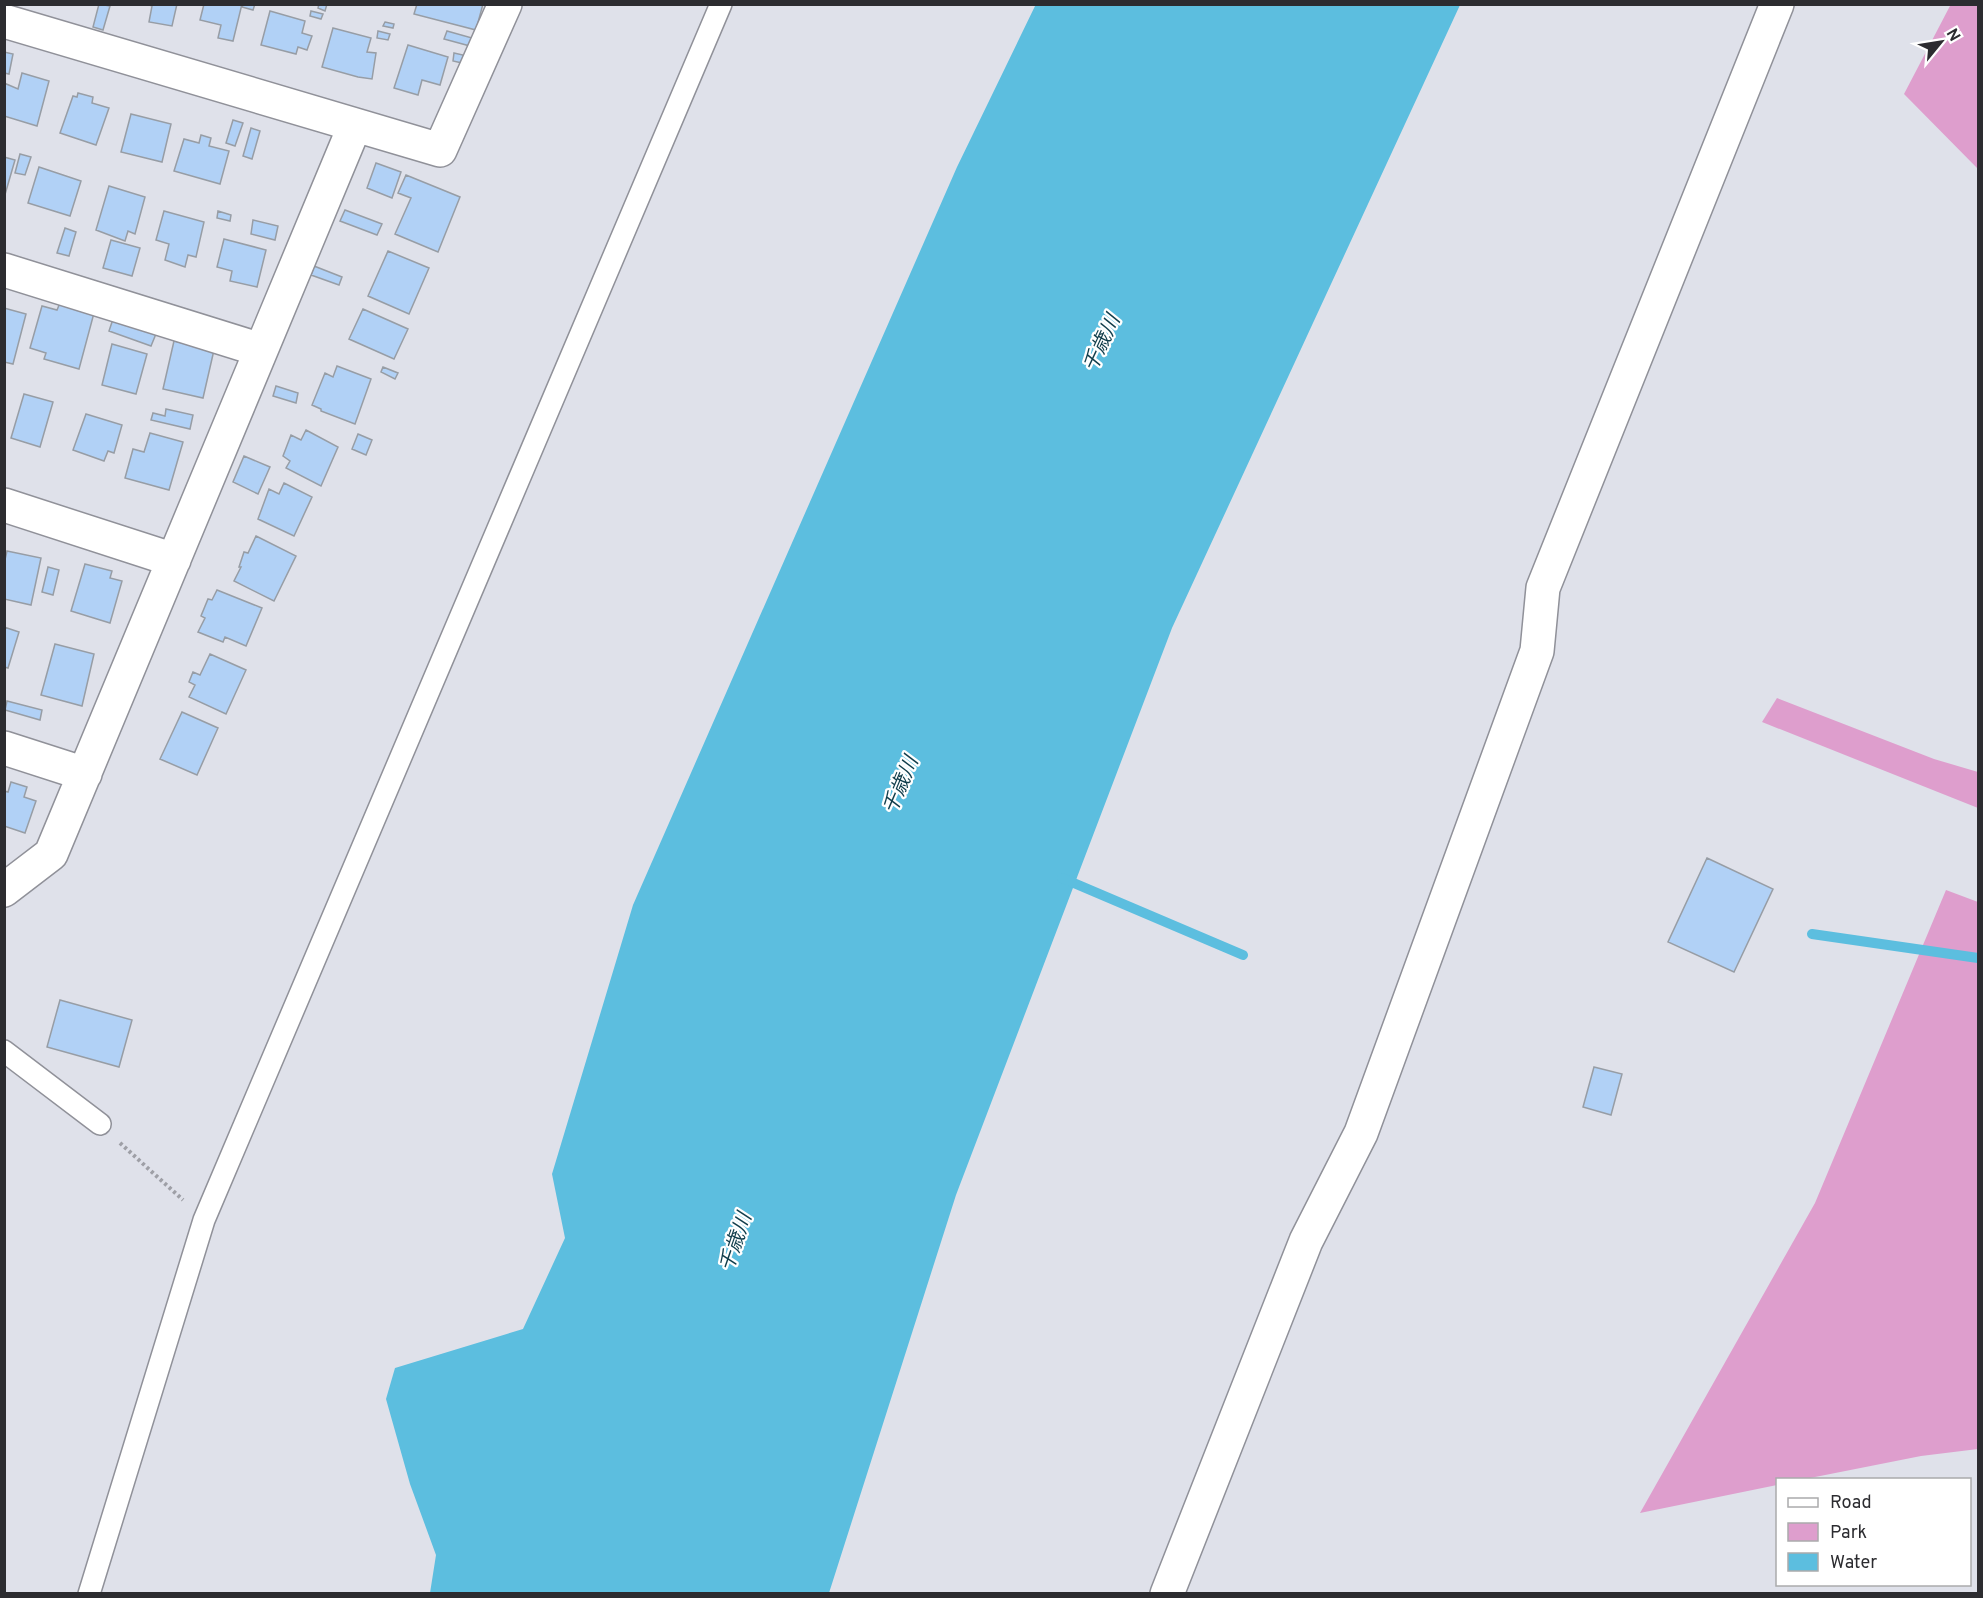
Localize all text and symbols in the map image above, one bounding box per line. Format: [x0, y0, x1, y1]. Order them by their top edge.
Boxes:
north arrow [1911, 12, 1971, 72]
text: N [1941, 26, 1964, 45]
water label: 千歳川 [1078, 309, 1128, 377]
water label: 千歳川 [878, 751, 926, 818]
water label: 千歳川 [715, 1208, 760, 1275]
legend [1776, 1478, 1971, 1586]
text: Road [1830, 1492, 1872, 1515]
text: Park [1830, 1522, 1867, 1545]
text: Water [1830, 1552, 1877, 1575]

